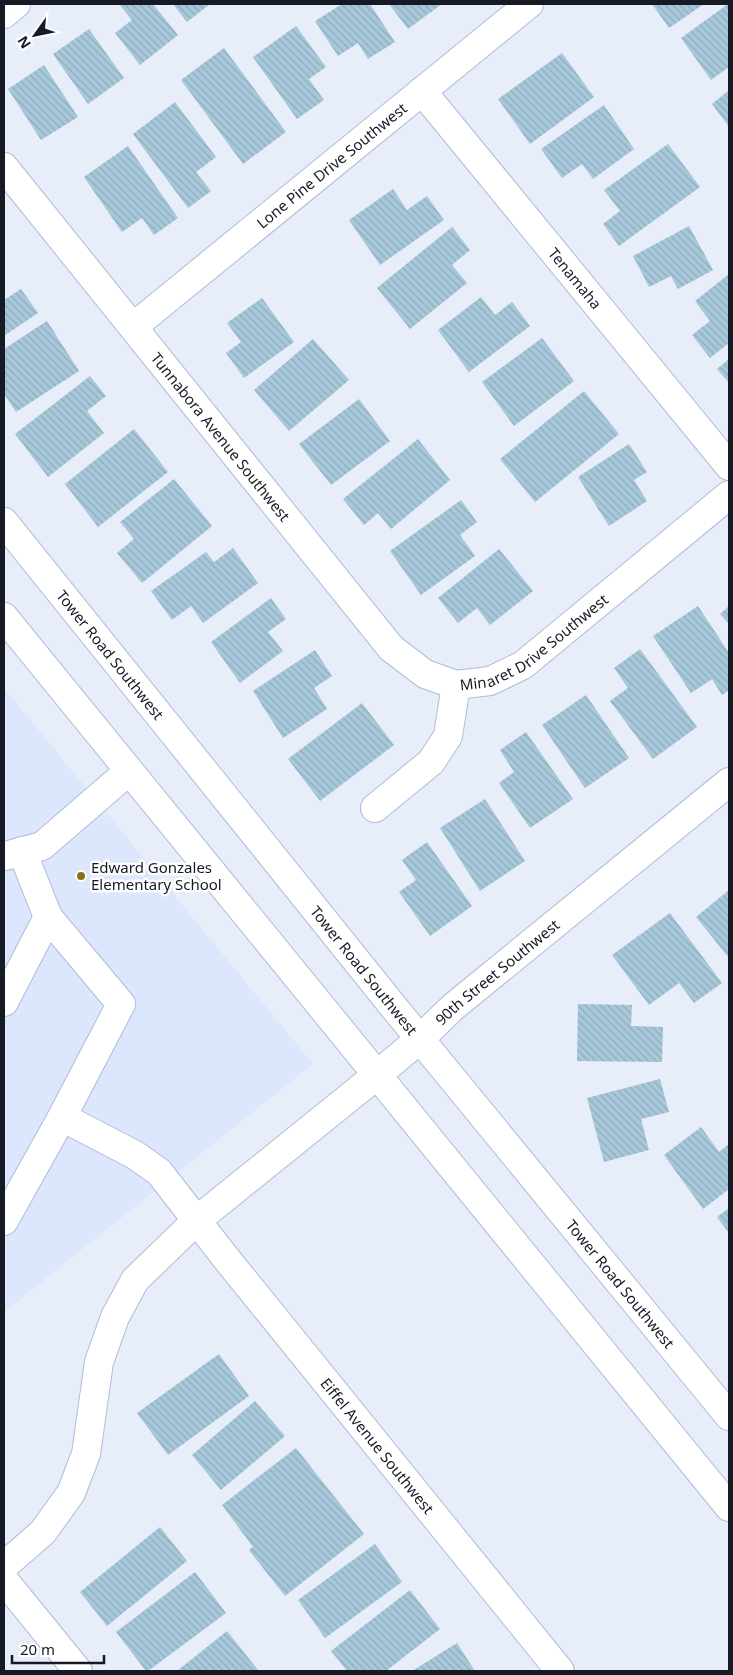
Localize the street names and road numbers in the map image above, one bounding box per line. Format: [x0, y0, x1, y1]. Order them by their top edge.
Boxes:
street label: Lone Pine Drive Southwest [252, 98, 411, 232]
street label: Tenamaha [544, 243, 606, 313]
street label: Tunnabora Avenue Southwest [147, 348, 295, 526]
street label: Tower Road Southwest [52, 586, 169, 724]
street label: Minaret Drive Southwest [459, 589, 612, 694]
street label: Tower Road Southwest [306, 901, 423, 1039]
street label: 90th Street Southwest [431, 914, 564, 1029]
street label: Tower Road Southwest [562, 1215, 680, 1353]
street label: Eiffel Avenue Southwest [316, 1373, 439, 1518]

